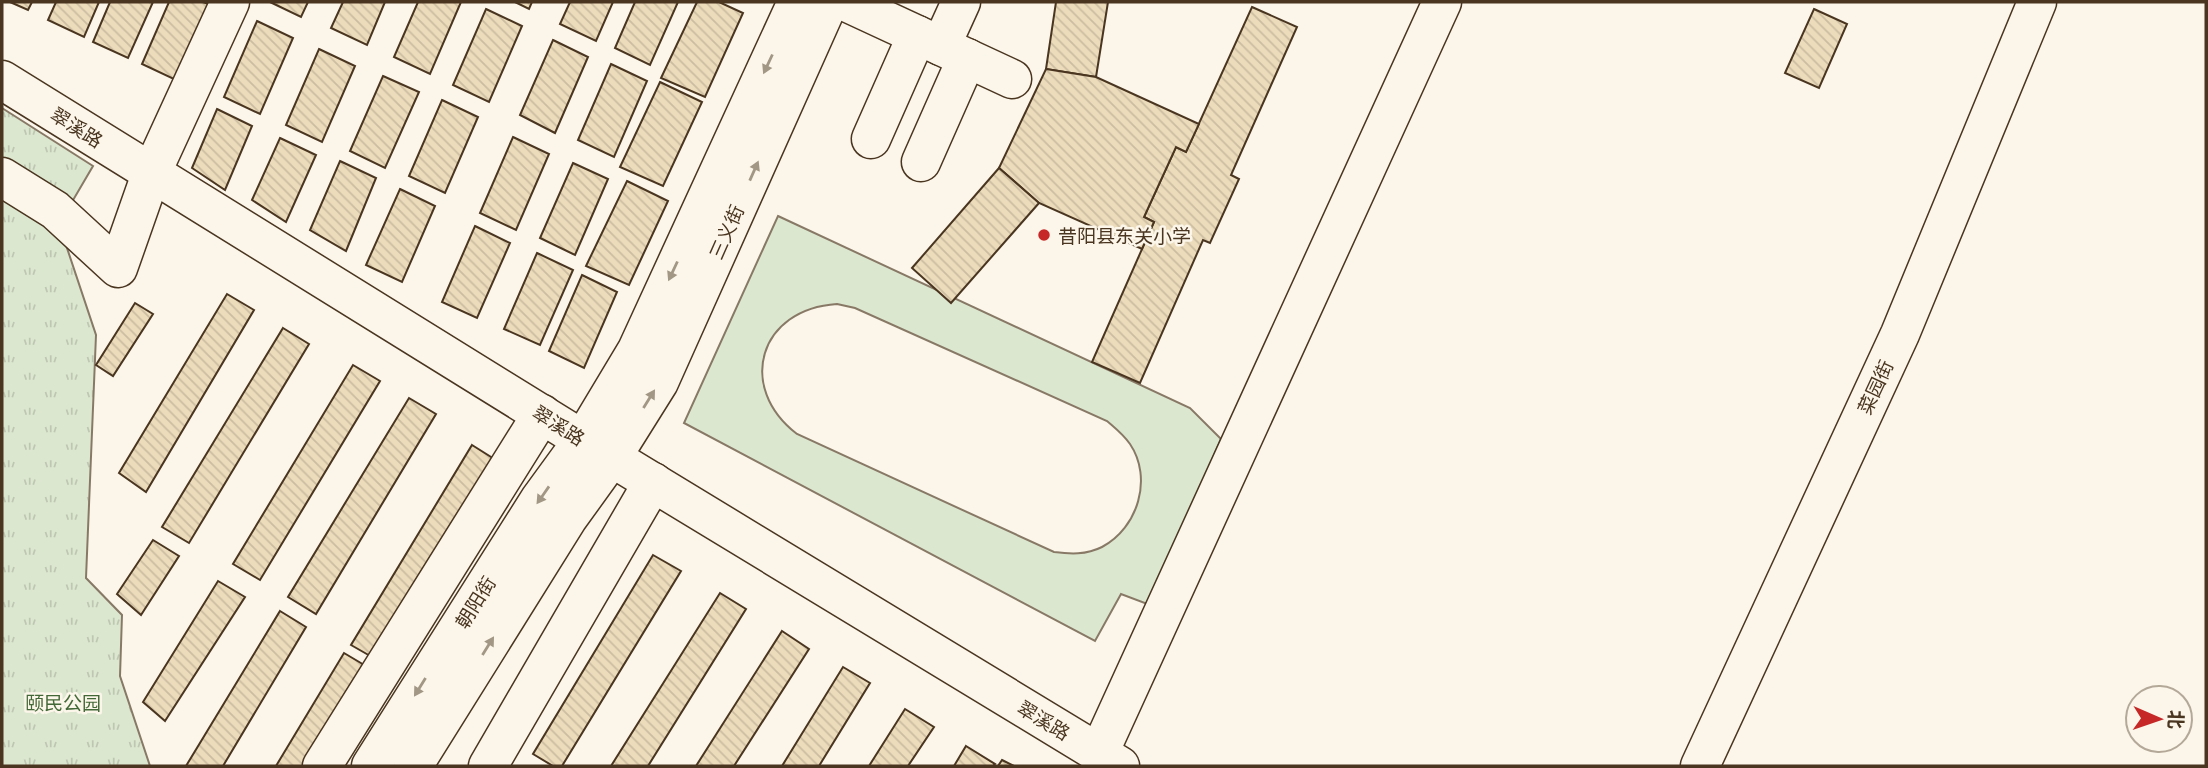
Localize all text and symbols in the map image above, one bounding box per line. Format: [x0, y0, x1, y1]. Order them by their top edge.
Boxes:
one-way arrow [762, 54, 774, 74]
street label: 翠溪路 [47, 102, 107, 152]
one-way arrow [748, 161, 760, 181]
street label: 三义街 [704, 201, 748, 263]
place label: 昔阳县东关小学 [1058, 224, 1191, 247]
marker: 昔阳县东关小学 [1036, 227, 1052, 243]
one-way arrow [668, 260, 679, 281]
street label: 菜园街 [1853, 356, 1897, 418]
one-way arrow [642, 390, 655, 409]
street label: 翠溪路 [529, 400, 589, 450]
one-way arrow [536, 486, 550, 504]
street label: 朝阳街 [450, 572, 500, 632]
one-way arrow [482, 636, 495, 656]
one-way arrow [414, 677, 427, 697]
north arrow [2124, 684, 2194, 754]
park label: 颐民公园 [25, 691, 101, 714]
street label: 翠溪路 [1014, 695, 1074, 745]
text: 北 [2165, 710, 2188, 730]

